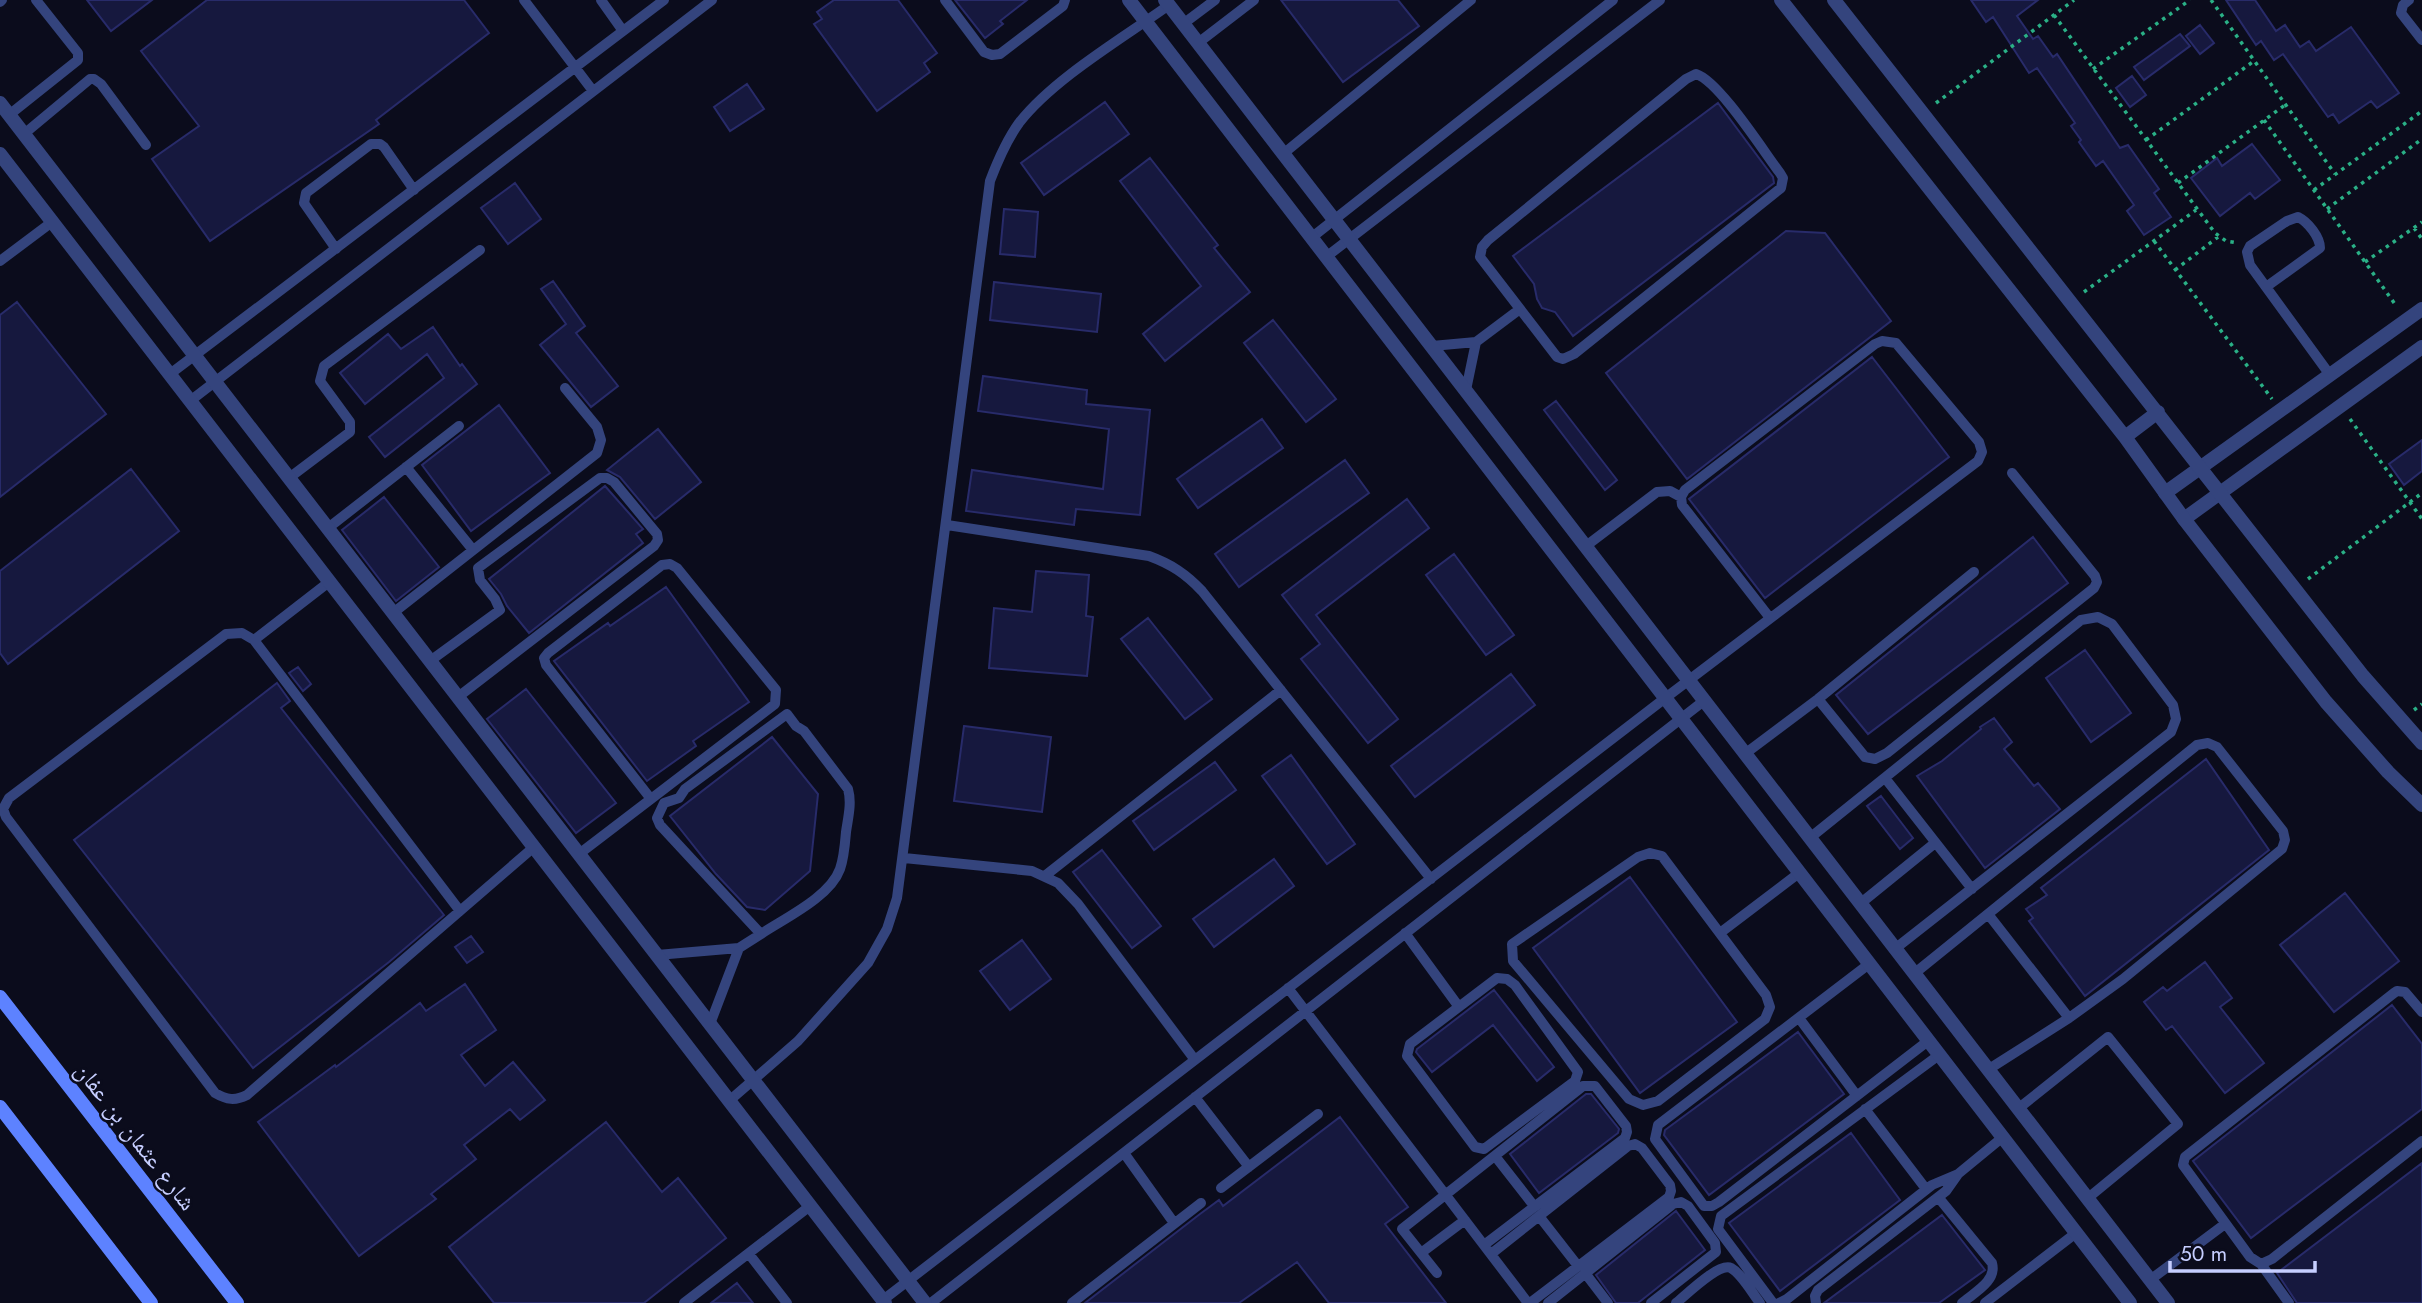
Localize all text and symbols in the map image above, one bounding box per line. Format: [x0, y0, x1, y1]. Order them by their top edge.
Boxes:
street label: شارع عثمان بن عفان [67, 1054, 205, 1218]
scale bar [2170, 1230, 2315, 1274]
text: 50 m [2180, 1239, 2227, 1269]

